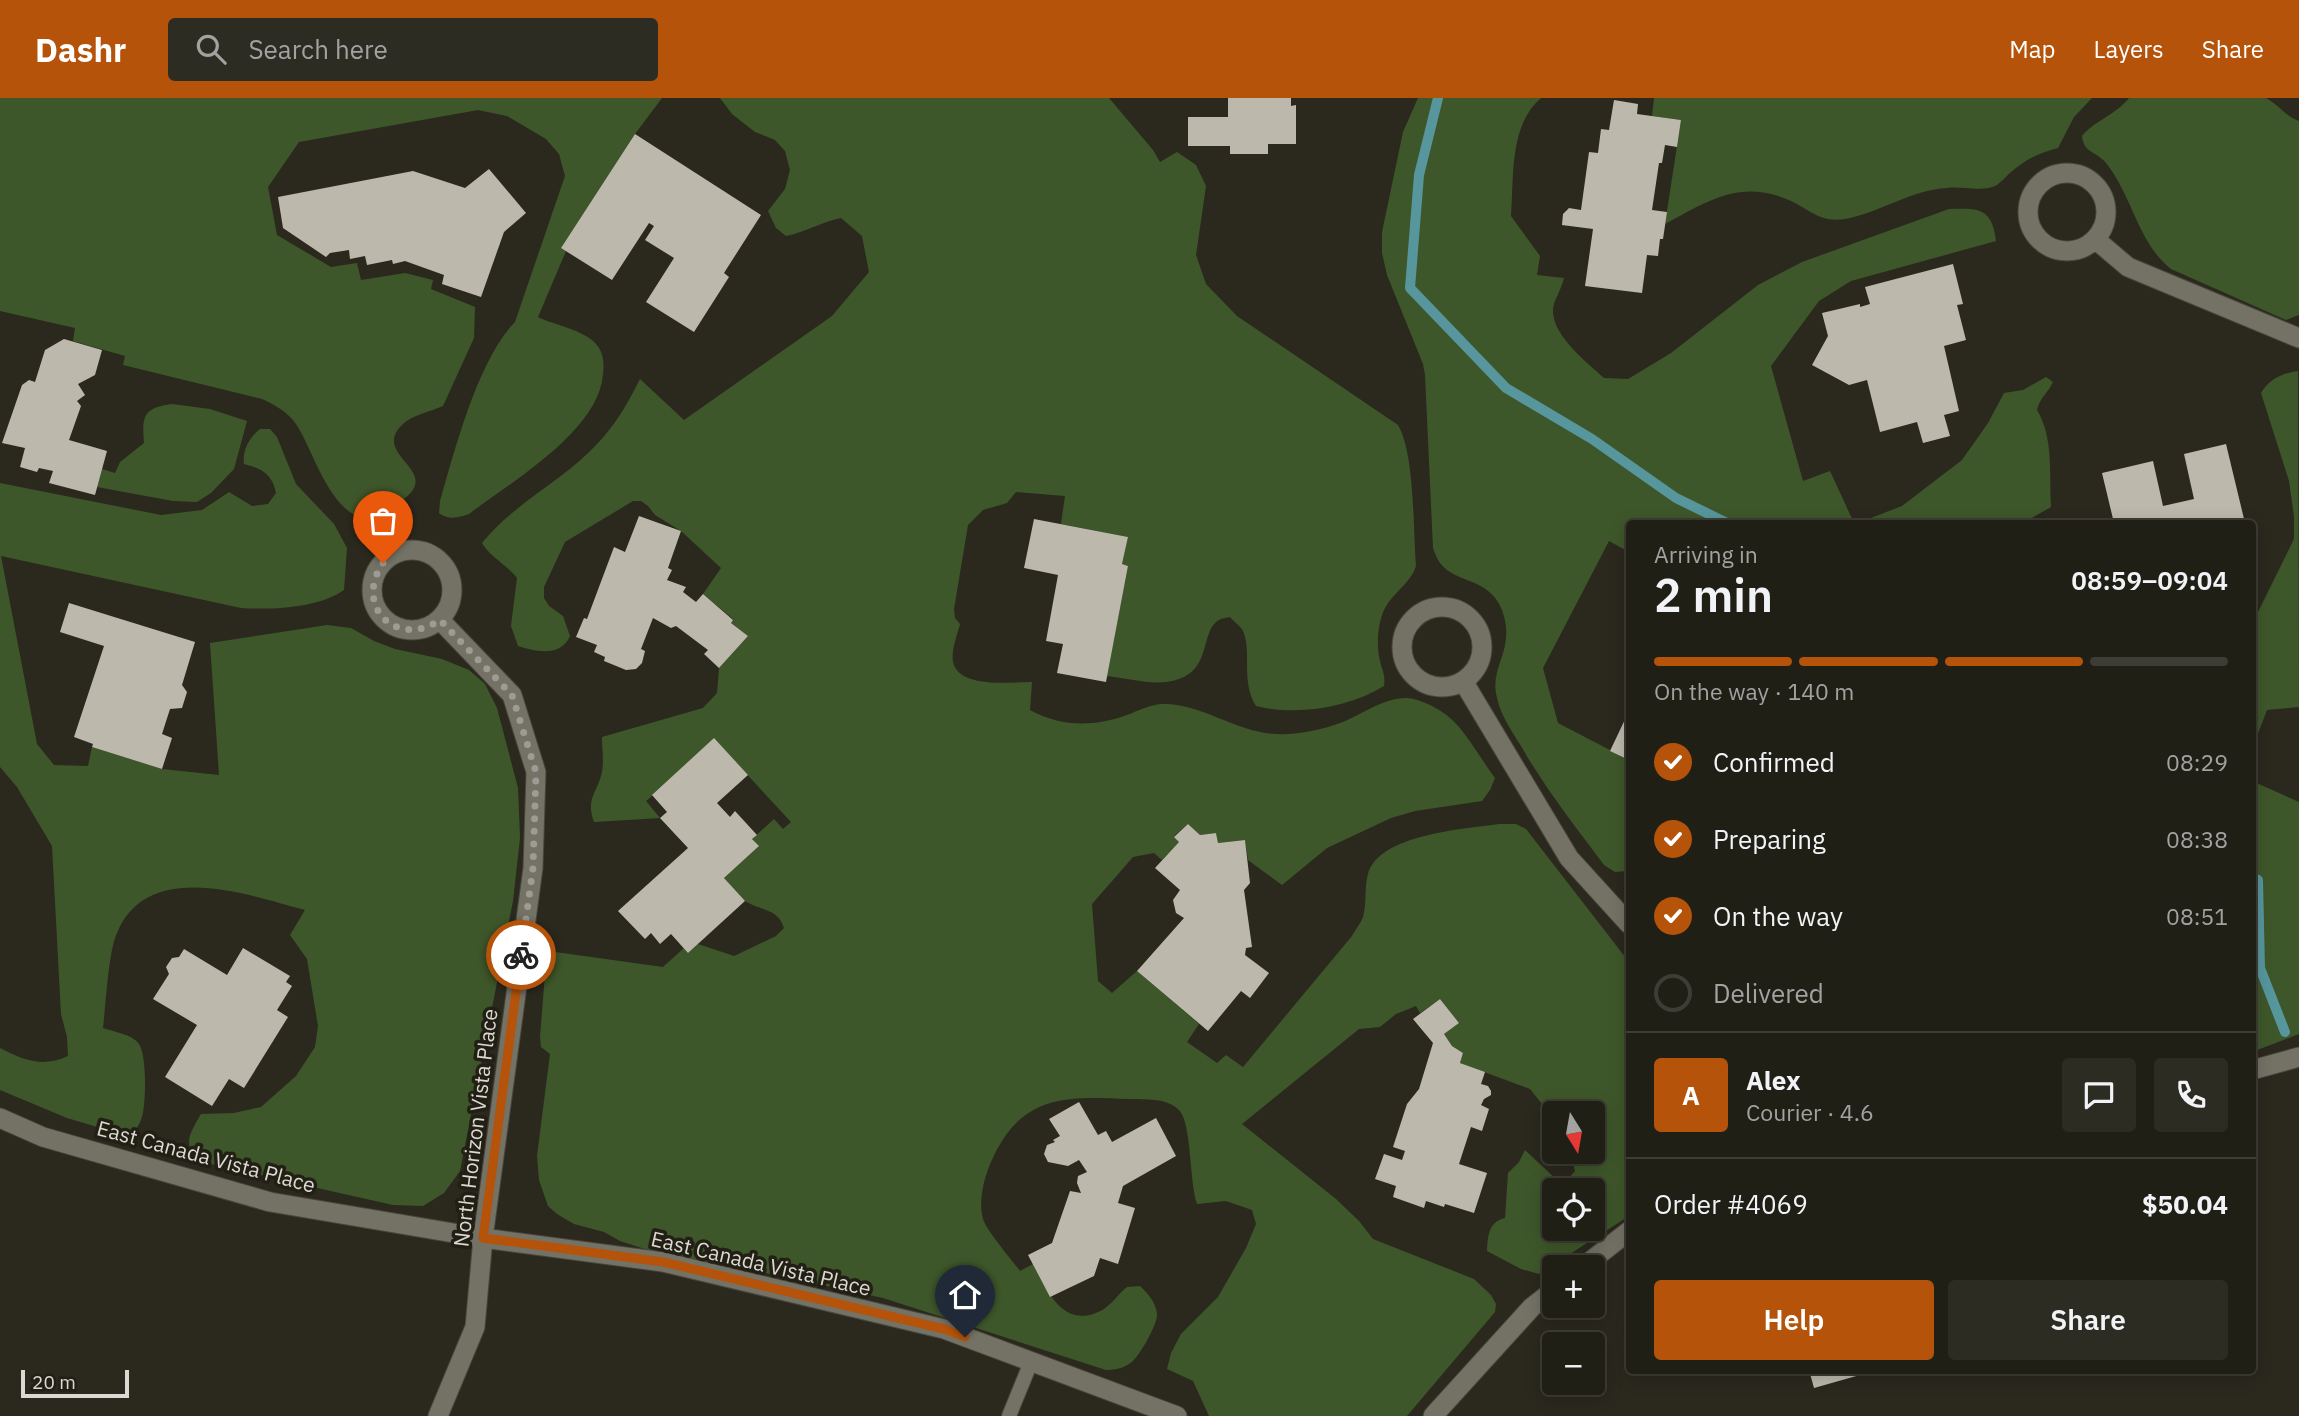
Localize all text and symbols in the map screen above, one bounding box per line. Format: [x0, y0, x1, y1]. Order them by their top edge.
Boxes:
search box [168, 18, 658, 81]
text: Dashr [35, 28, 126, 71]
icon: search [192, 30, 230, 68]
text: Search here [248, 32, 388, 66]
text: Map [2009, 33, 2056, 65]
text: Layers [2094, 33, 2164, 65]
text: Share [2202, 33, 2264, 65]
pin [353, 491, 413, 563]
icon: bag [364, 502, 402, 540]
text: Arriving in [1654, 539, 1758, 569]
text: 08:59–09:04 [2071, 563, 2228, 597]
text: 2 min [1654, 565, 1773, 625]
text: On the way · 140 m [1654, 676, 1854, 706]
icon: check [1654, 743, 1692, 781]
text: Confirmed [1713, 745, 1835, 779]
text: 08:29 [2166, 747, 2228, 777]
icon: check [1654, 820, 1692, 858]
text: Preparing [1713, 822, 1826, 856]
text: 08:38 [2166, 824, 2228, 854]
icon: check [1654, 897, 1692, 935]
text: On the way [1713, 899, 1843, 933]
text: 08:51 [2166, 901, 2228, 931]
courier [486, 920, 556, 990]
icon: bike [502, 936, 540, 974]
text: Delivered [1713, 976, 1824, 1010]
street label: North Horizon Vista Place [447, 1007, 504, 1249]
button: chat [2062, 1058, 2136, 1132]
button: phone [2154, 1058, 2228, 1132]
text: Alex [1746, 1063, 1800, 1097]
text: A [1682, 1078, 1700, 1112]
text: Courier · 4.6 [1746, 1097, 1874, 1127]
north arrow [1542, 1101, 1605, 1164]
map controls [1542, 1101, 1605, 1395]
street label: East Canada Vista Place [94, 1113, 318, 1199]
button: locate [1542, 1178, 1605, 1241]
text: Order #4069 [1654, 1187, 1808, 1221]
text: $50.04 [2142, 1187, 2228, 1221]
street label: East Canada Vista Place [649, 1224, 874, 1302]
button: + [1542, 1255, 1605, 1318]
pin [935, 1265, 995, 1337]
icon: home [946, 1276, 984, 1314]
button: Help [1654, 1280, 1934, 1360]
button: Share [1948, 1280, 2228, 1360]
button: − [1542, 1332, 1605, 1395]
scale bar [21, 1367, 130, 1399]
text: 20 m [32, 1370, 76, 1394]

